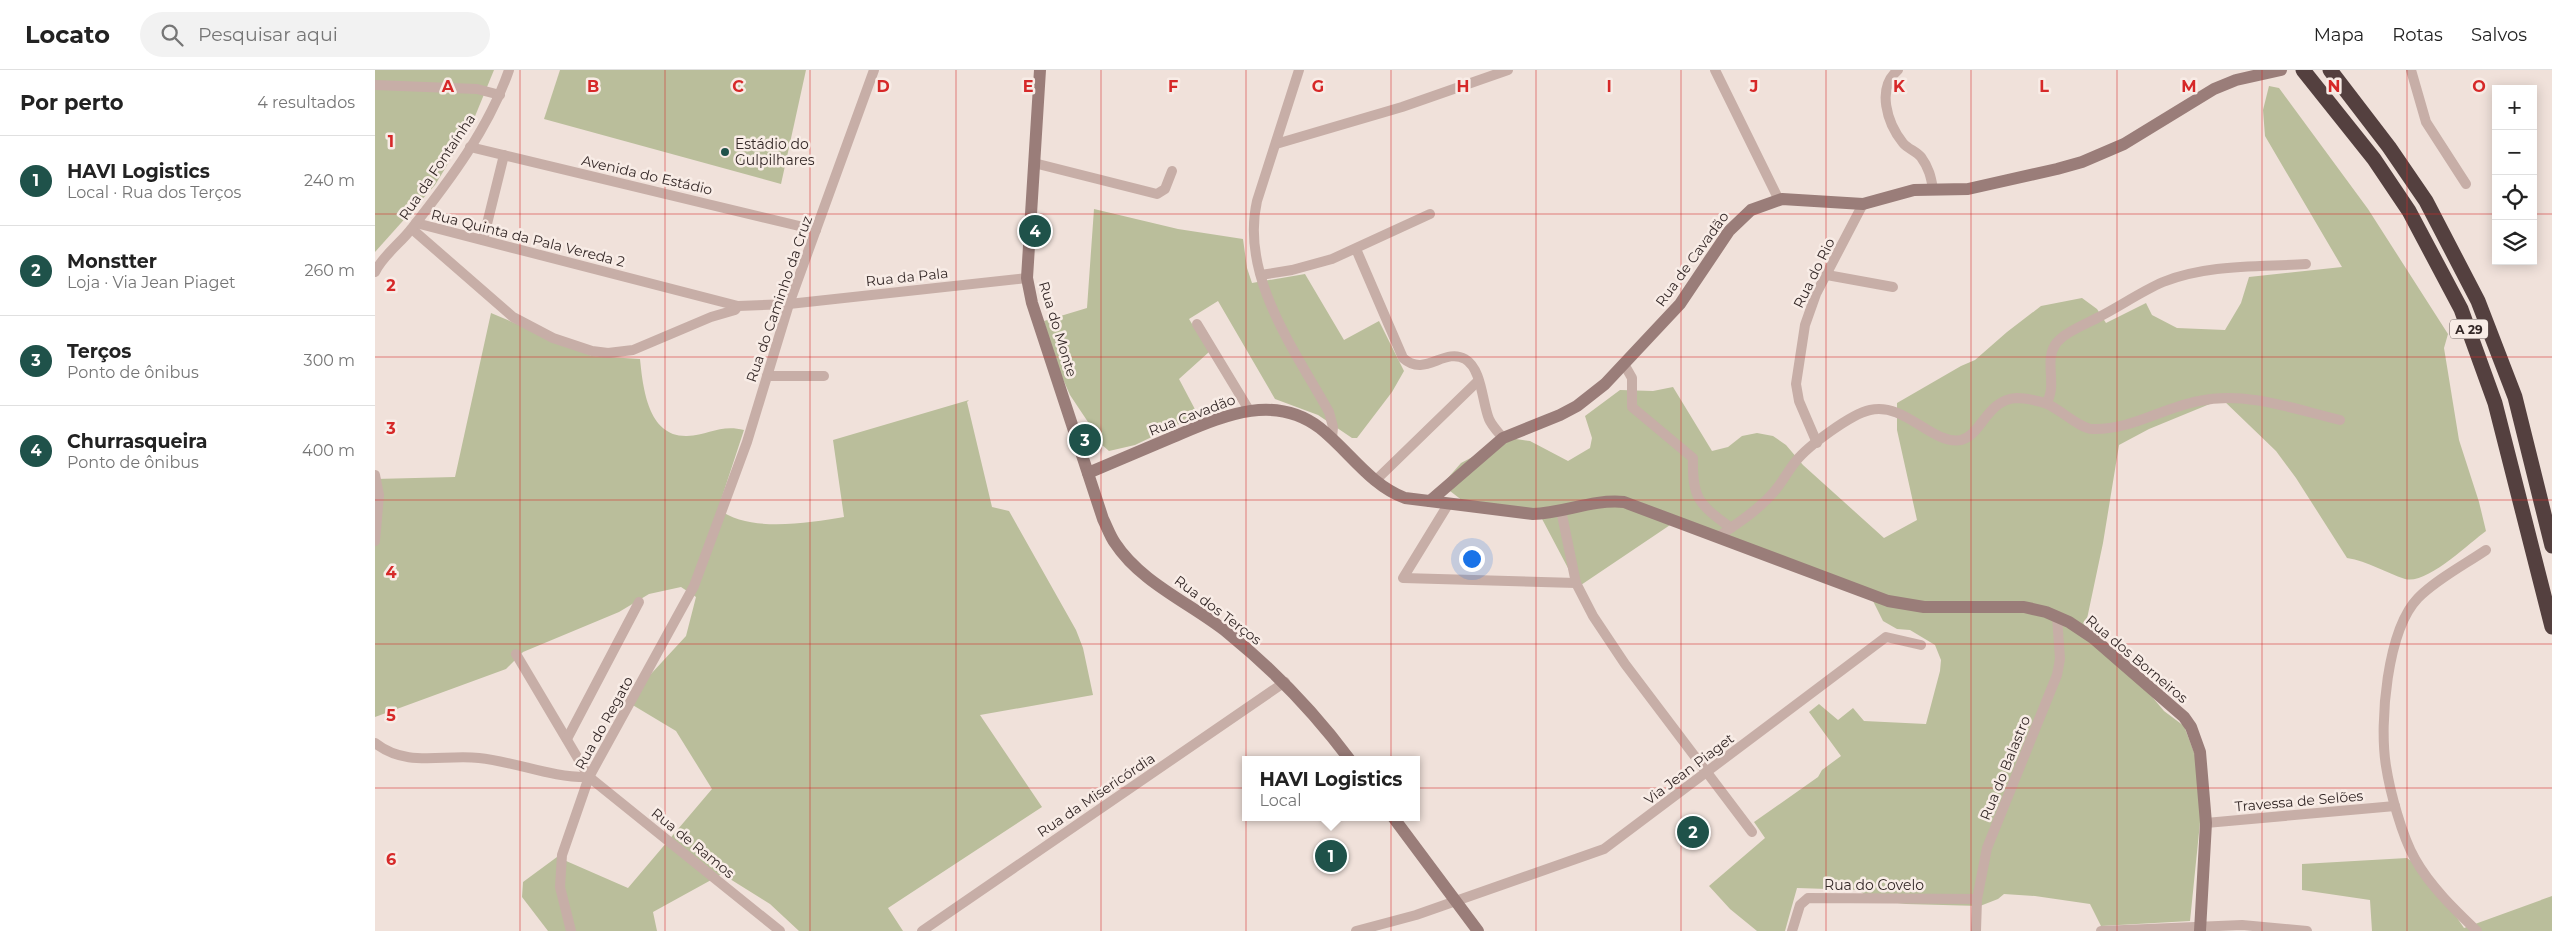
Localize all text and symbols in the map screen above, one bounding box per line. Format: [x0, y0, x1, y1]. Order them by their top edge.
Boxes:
search box [140, 12, 490, 57]
text: Locato [25, 20, 110, 49]
icon: search [158, 21, 186, 49]
text: Pesquisar aqui [198, 23, 338, 46]
text: Mapa [2314, 24, 2364, 46]
text: Rotas [2392, 24, 2443, 46]
text: Salvos [2471, 24, 2527, 46]
text: A [441, 77, 455, 96]
text: B [587, 77, 599, 96]
text: C [732, 77, 744, 96]
text: D [876, 77, 890, 96]
text: E [1023, 77, 1033, 96]
text: F [1168, 77, 1178, 96]
text: G [1312, 77, 1324, 96]
text: H [1457, 77, 1469, 96]
text: I [1606, 77, 1612, 96]
text: J [1749, 77, 1758, 96]
text: K [1893, 77, 1906, 96]
text: L [2039, 77, 2049, 96]
text: M [2181, 77, 2197, 96]
text: N [2328, 77, 2340, 96]
text: O [2472, 77, 2486, 96]
map controls [2492, 85, 2537, 265]
button: + [2492, 85, 2537, 130]
text: Por perto [20, 90, 124, 115]
text: 4 resultados [257, 93, 355, 112]
street label: Rua da Fontaínha [395, 110, 479, 224]
button: − [2492, 130, 2537, 175]
text: 1 [388, 132, 394, 151]
place label: Estádio do Gulpilhares [735, 135, 815, 169]
marker: Estádio do Gulpilhares [719, 146, 731, 158]
street label: Avenida do Estádio [580, 151, 714, 199]
text: HAVI Logistics [67, 160, 210, 183]
text: 1 [33, 171, 39, 190]
text: 240 m [304, 171, 355, 190]
button: locate [2492, 175, 2537, 220]
text: Local · Rua dos Terços [67, 183, 241, 202]
street label: Rua Quinta da Pala Vereda 2 [429, 205, 627, 271]
street label: Rua de Cavadão [1651, 208, 1733, 310]
pin: 4 [1019, 212, 1051, 250]
street label: Rua do Caminho da Cruz [742, 213, 816, 385]
button: layers [2492, 220, 2537, 265]
street label: Rua do Rio [1789, 235, 1839, 311]
text: Monstter [67, 250, 157, 273]
text: 2 [31, 261, 41, 280]
text: 260 m [304, 261, 355, 280]
street label: Rua da Pala [865, 264, 949, 290]
text: Loja · Via Jean Piaget [67, 273, 236, 292]
text: 2 [386, 276, 396, 295]
street label: Rua do Monte [1035, 279, 1081, 379]
road number: A 29 [2450, 320, 2488, 338]
text: Terços [67, 340, 131, 363]
text: 3 [31, 351, 41, 370]
text: 300 m [304, 351, 355, 370]
text: Ponto de ônibus [67, 363, 199, 382]
street label: Rua Cavadão [1146, 390, 1238, 440]
text: 3 [385, 419, 396, 438]
pin: 3 [1069, 421, 1101, 459]
text: Churrasqueira [67, 430, 207, 453]
text: 4 [30, 441, 42, 460]
text: 400 m [302, 441, 355, 460]
text: Ponto de ônibus [67, 453, 199, 472]
your location [1459, 546, 1485, 572]
text: 4 [385, 563, 397, 582]
street label: Rua dos Terços [1171, 571, 1265, 649]
street label: Rua dos Borneiros [2082, 611, 2192, 707]
street label: Rua do Regato [571, 673, 637, 773]
text: 5 [386, 706, 396, 725]
street label: Rua do Balastro [1976, 713, 2034, 823]
street label: Via Jean Piaget [1641, 729, 1738, 809]
street label: Rua da Misericórdia [1034, 749, 1158, 841]
popup [1242, 756, 1420, 821]
text: HAVI Logistics [1260, 768, 1402, 791]
street label: Travessa de Selões [2234, 786, 2364, 816]
text: Local [1260, 791, 1302, 810]
street label: Rua de Ramos [648, 804, 738, 882]
pin: 2 [1677, 813, 1709, 851]
pin: 1 [1315, 837, 1347, 875]
text: 6 [386, 850, 396, 869]
street label: Rua do Covelo [1824, 876, 1924, 894]

